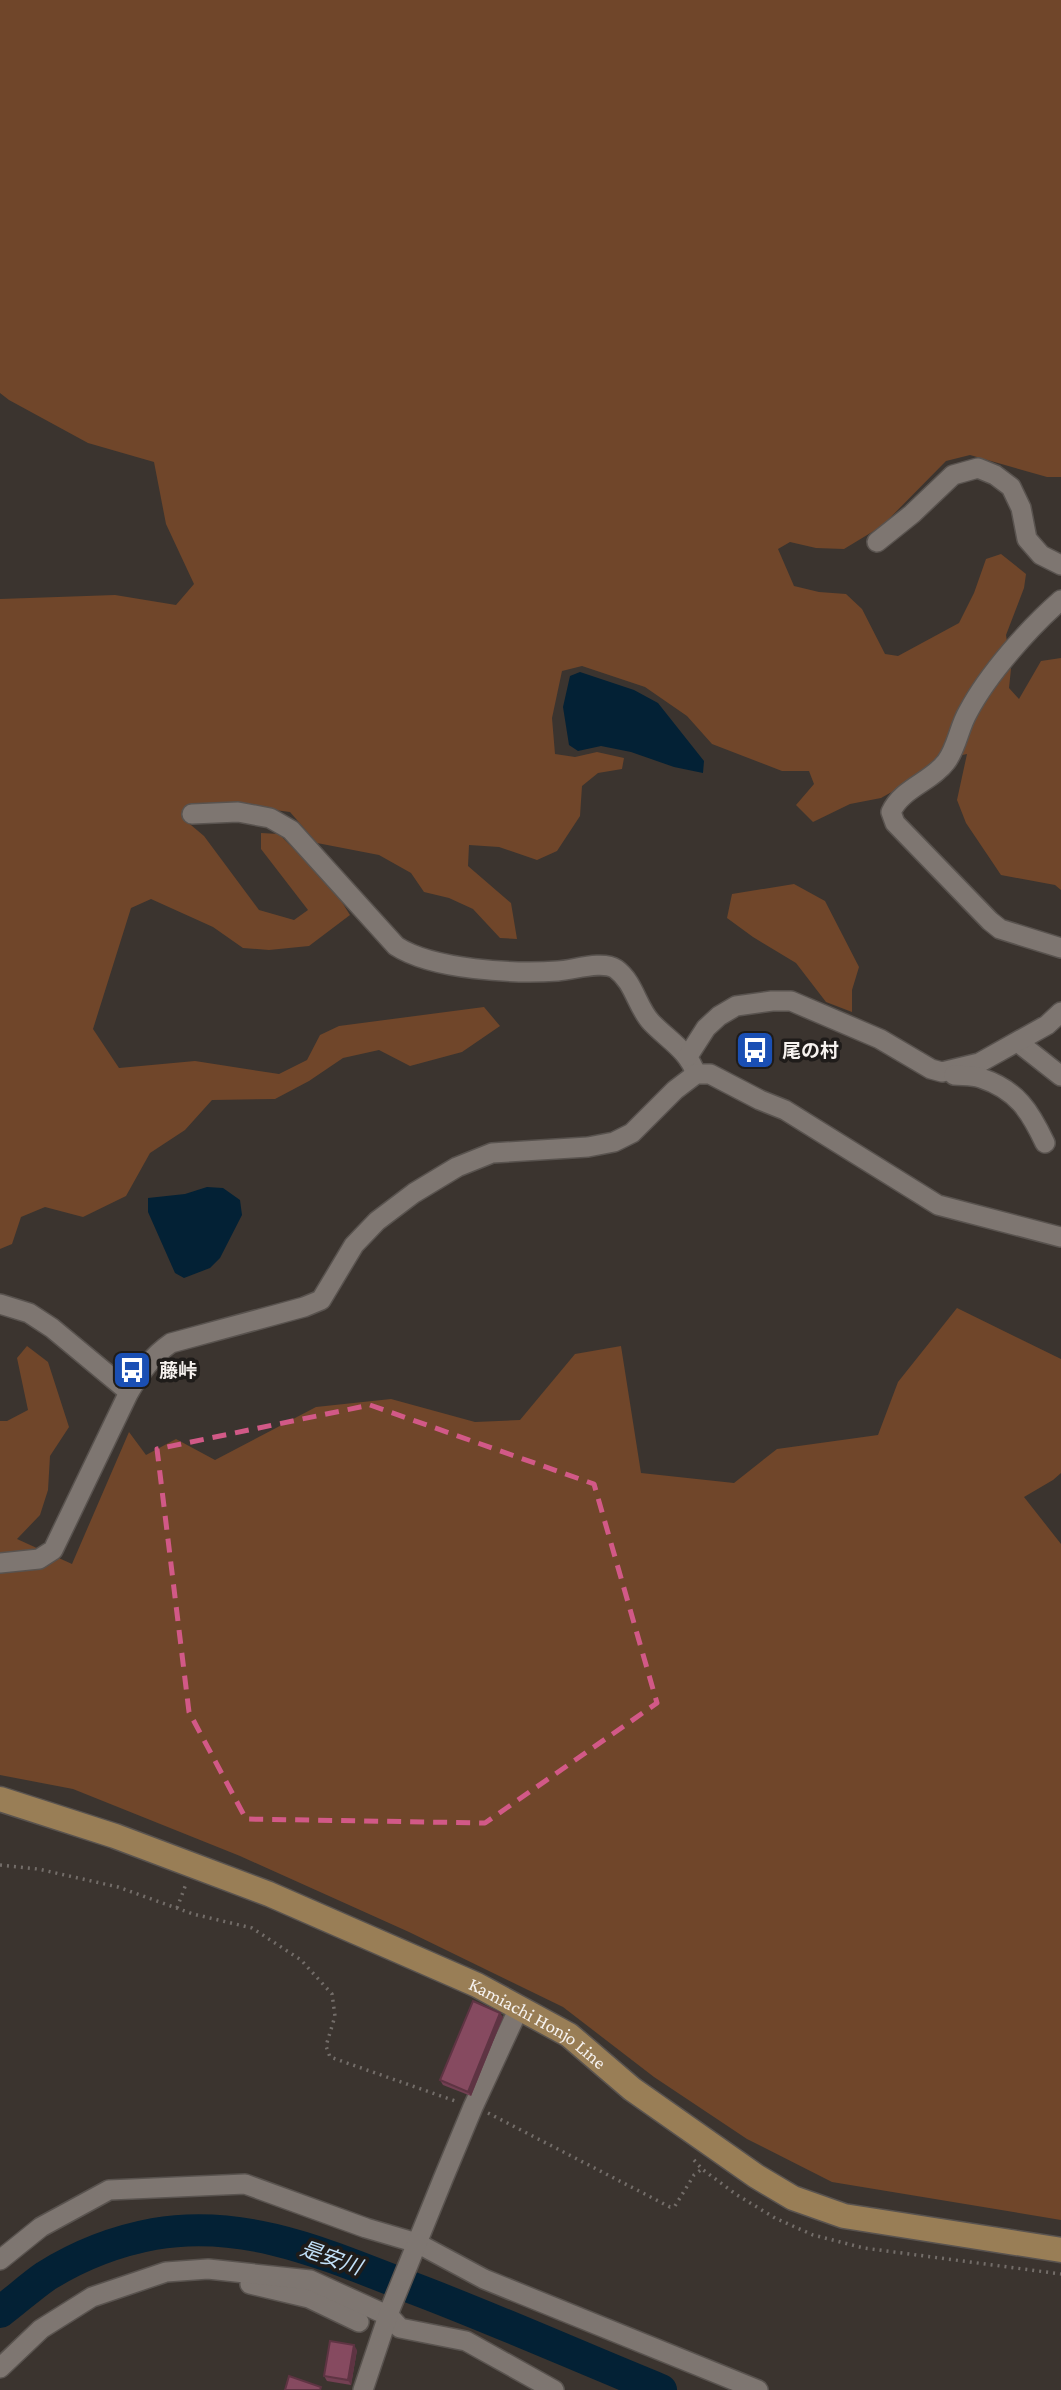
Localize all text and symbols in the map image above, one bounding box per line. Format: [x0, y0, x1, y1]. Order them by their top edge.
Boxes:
bus stop icon: 尾の村 [734, 1029, 776, 1071]
place label: 尾の村 [782, 1040, 839, 1061]
bus stop icon: 藤峠 [111, 1349, 153, 1391]
place label: 藤峠 [159, 1360, 197, 1381]
street label: Kamiachi Honjo Line [466, 1972, 611, 2073]
water label: 是安川 [297, 2236, 367, 2280]

